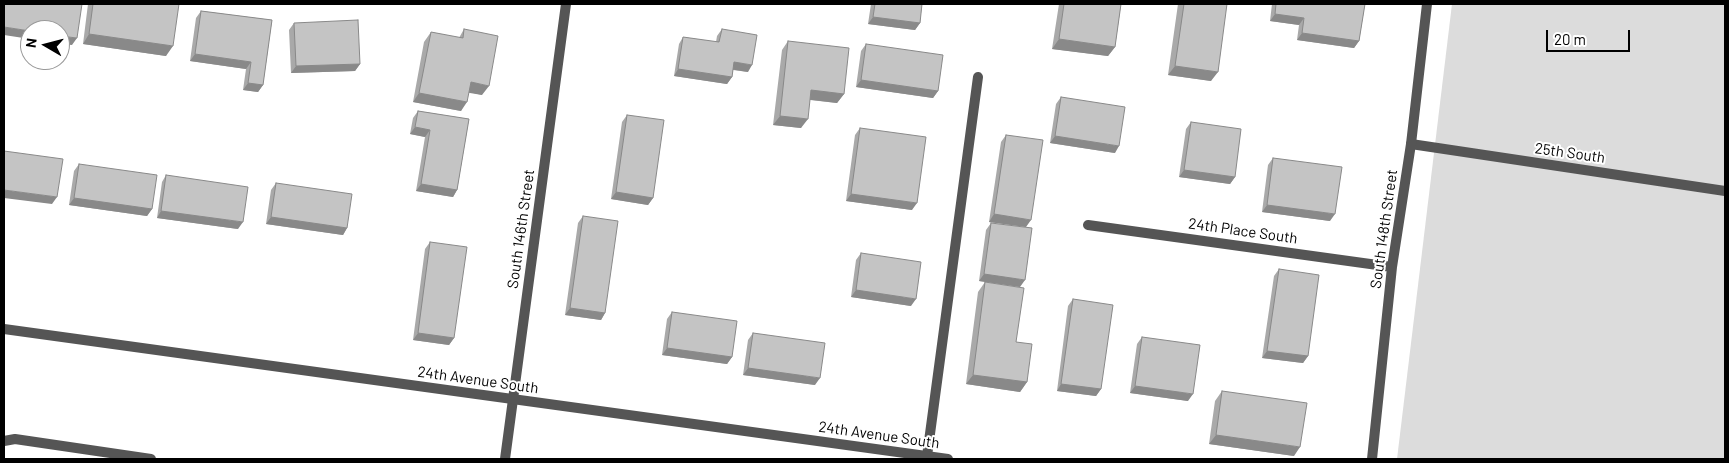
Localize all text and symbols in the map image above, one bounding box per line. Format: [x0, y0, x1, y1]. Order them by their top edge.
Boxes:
north arrow [20, 20, 70, 70]
scale bar [1549, 20, 1633, 52]
text: 20 m [1554, 30, 1586, 48]
text: N [22, 37, 40, 49]
street label: 25th South [1534, 139, 1606, 167]
street label: South 146th Street [504, 168, 538, 290]
street label: South 148th Street [1367, 168, 1401, 290]
street label: 24th Place South [1187, 214, 1299, 248]
street label: 24th Avenue South [416, 363, 540, 397]
street label: 24th Avenue South [817, 418, 941, 452]

